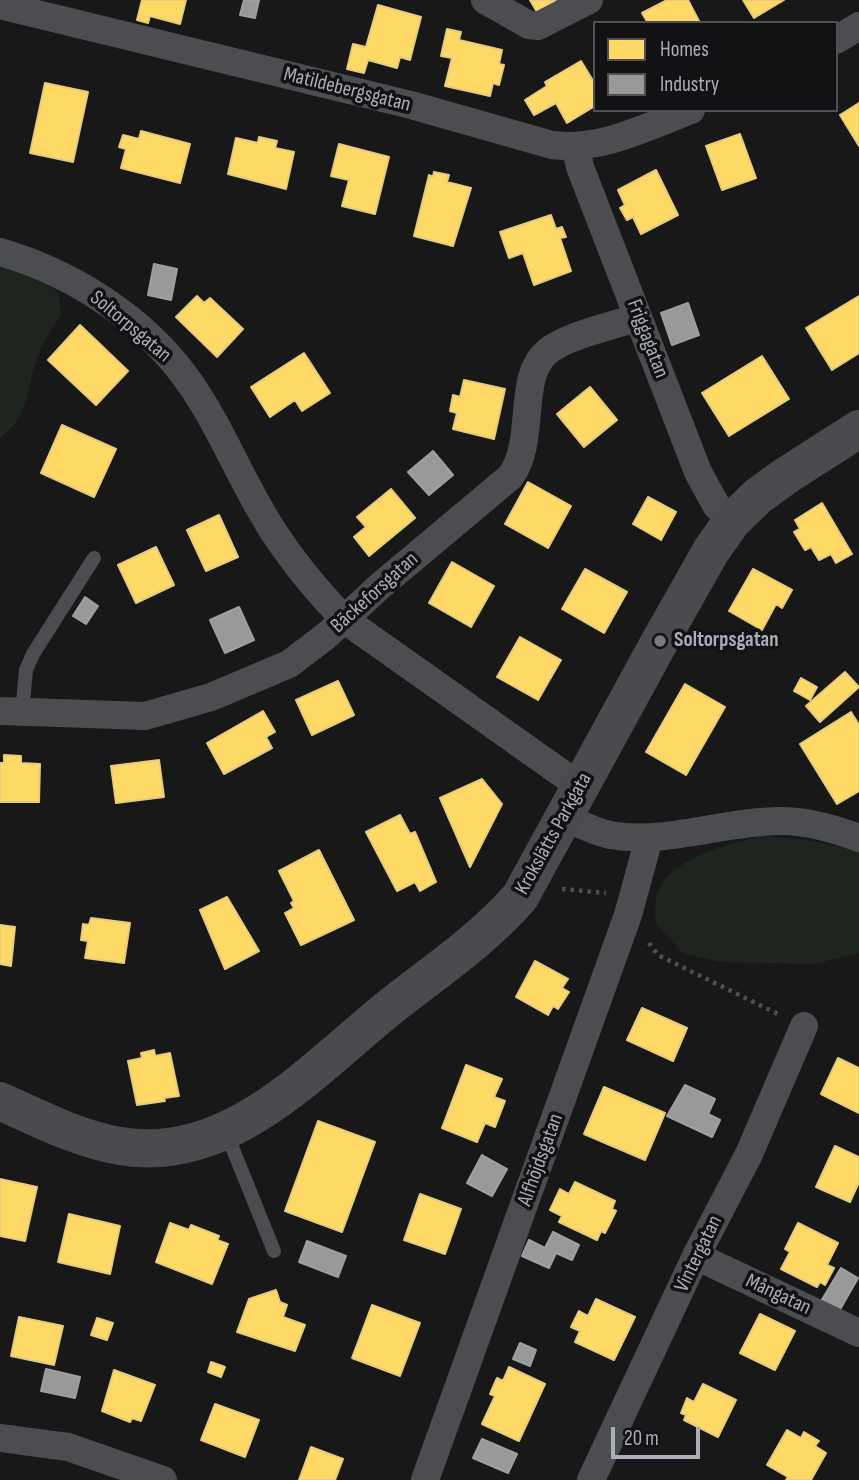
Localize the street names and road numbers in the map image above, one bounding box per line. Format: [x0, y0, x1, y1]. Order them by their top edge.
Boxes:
street label: Matildebergsgatan [281, 62, 413, 118]
street label: Soltorpsgatan [84, 286, 176, 368]
street label: Friggagatan [621, 296, 673, 382]
street label: Bäckeforsgatan [326, 547, 424, 639]
street label: Krokslätts Parkgata [510, 769, 598, 899]
street label: Alfhöjdsgatan [513, 1110, 569, 1210]
street label: Vintergatan [670, 1212, 728, 1296]
street label: Mångatan [741, 1269, 815, 1321]

